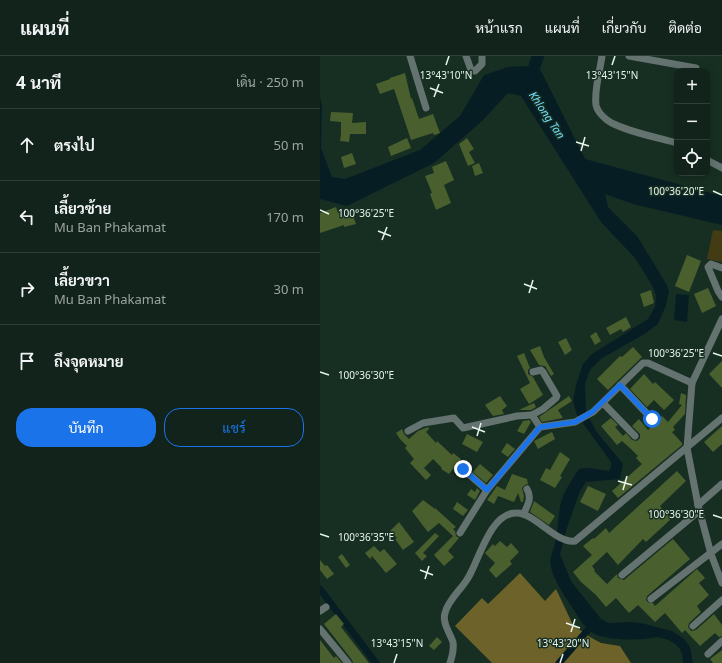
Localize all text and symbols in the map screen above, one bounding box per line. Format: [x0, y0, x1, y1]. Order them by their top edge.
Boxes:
text: แผนที่ [20, 15, 69, 41]
text: หน้าแรก [475, 18, 523, 37]
text: แผนที่ [545, 18, 580, 37]
text: เกี่ยวกับ [602, 18, 646, 37]
text: ติดต่อ [668, 18, 702, 37]
text: 13°43'10"N [420, 68, 472, 82]
text: 13°43'15"N [586, 68, 638, 82]
map controls [674, 68, 710, 176]
button: + [674, 68, 710, 104]
text: 4 นาที [16, 71, 61, 94]
text: เดิน · 250 m [236, 73, 304, 91]
water label: Khlong Tan [526, 88, 569, 141]
button: − [674, 104, 710, 140]
icon: ahead [16, 134, 38, 156]
text: ตรงไป [54, 135, 95, 155]
text: 50 m [274, 136, 304, 154]
button: locate [674, 140, 710, 176]
text: 100°36'20"E [648, 184, 704, 198]
text: เลี้ยวซ้าย [54, 198, 111, 218]
icon: left [16, 206, 38, 228]
text: 100°36'25"E [338, 206, 394, 220]
text: 170 m [266, 208, 304, 226]
text: Mu Ban Phakamat [54, 218, 166, 236]
text: เลี้ยวขวา [54, 270, 110, 290]
icon: right [16, 278, 38, 300]
text: 30 m [274, 280, 304, 298]
text: Mu Ban Phakamat [54, 290, 166, 308]
text: 100°36'25"E [648, 346, 704, 360]
icon: arrive [16, 350, 38, 372]
text: ถึงจุดหมาย [54, 351, 124, 371]
text: 100°36'30"E [338, 368, 394, 382]
button: บันทึก [16, 408, 156, 447]
button: แชร์ [164, 408, 304, 447]
route start [643, 410, 661, 428]
route end [454, 460, 472, 478]
text: 100°36'30"E [648, 507, 704, 521]
text: 100°36'35"E [338, 530, 394, 544]
text: 13°43'15"N [371, 636, 423, 650]
text: 13°43'20"N [537, 636, 589, 650]

